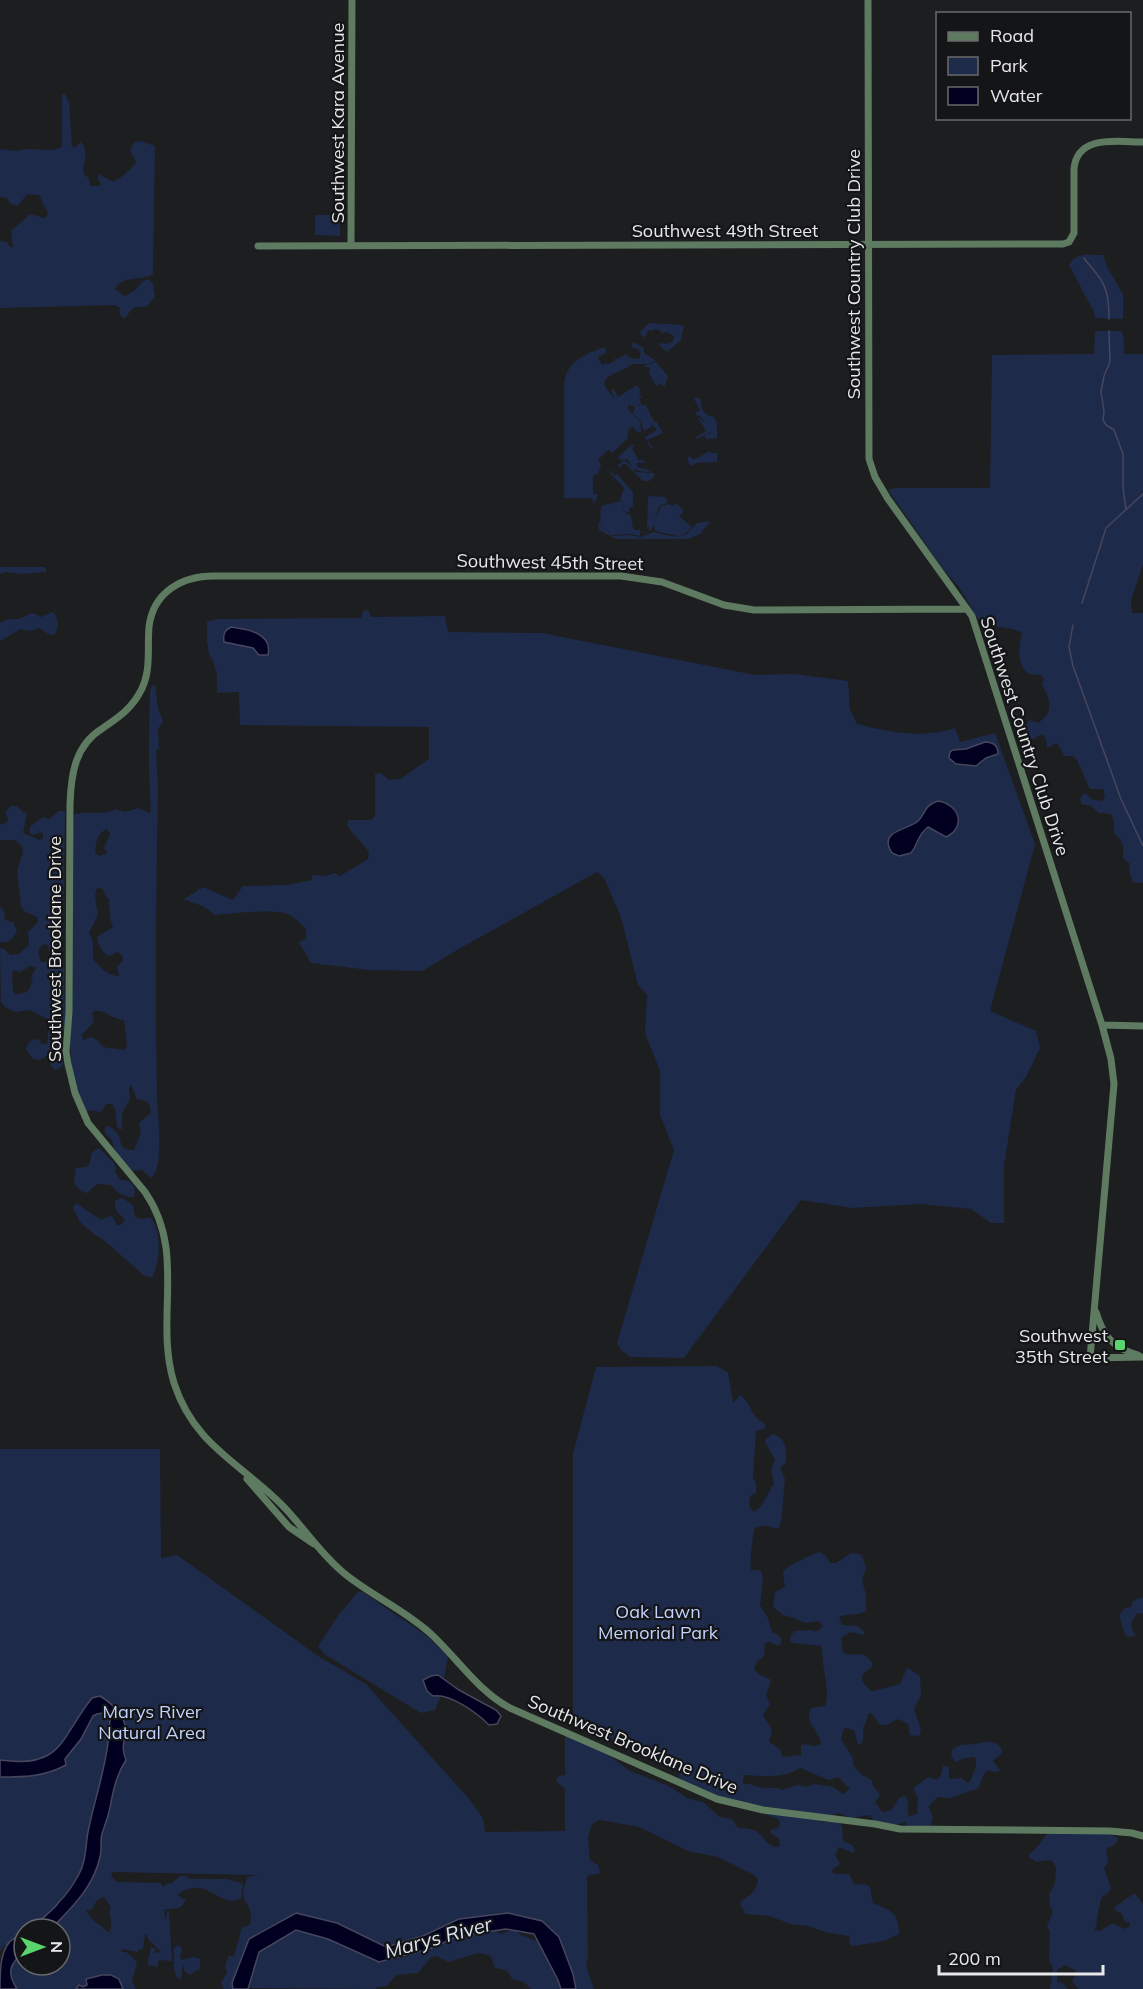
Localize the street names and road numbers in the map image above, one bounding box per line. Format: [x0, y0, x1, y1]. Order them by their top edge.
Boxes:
street label: Southwest Kara Avenue [326, 23, 349, 223]
street label: Southwest Country Club Drive [842, 149, 865, 399]
street label: Southwest 49th Street [632, 219, 818, 242]
street label: Southwest 45th Street [456, 549, 644, 575]
street label: Southwest Country Club Drive [975, 613, 1075, 859]
street label: Southwest Brooklane Drive [43, 836, 66, 1062]
street label: Southwest Brooklane Drive [525, 1689, 741, 1799]

